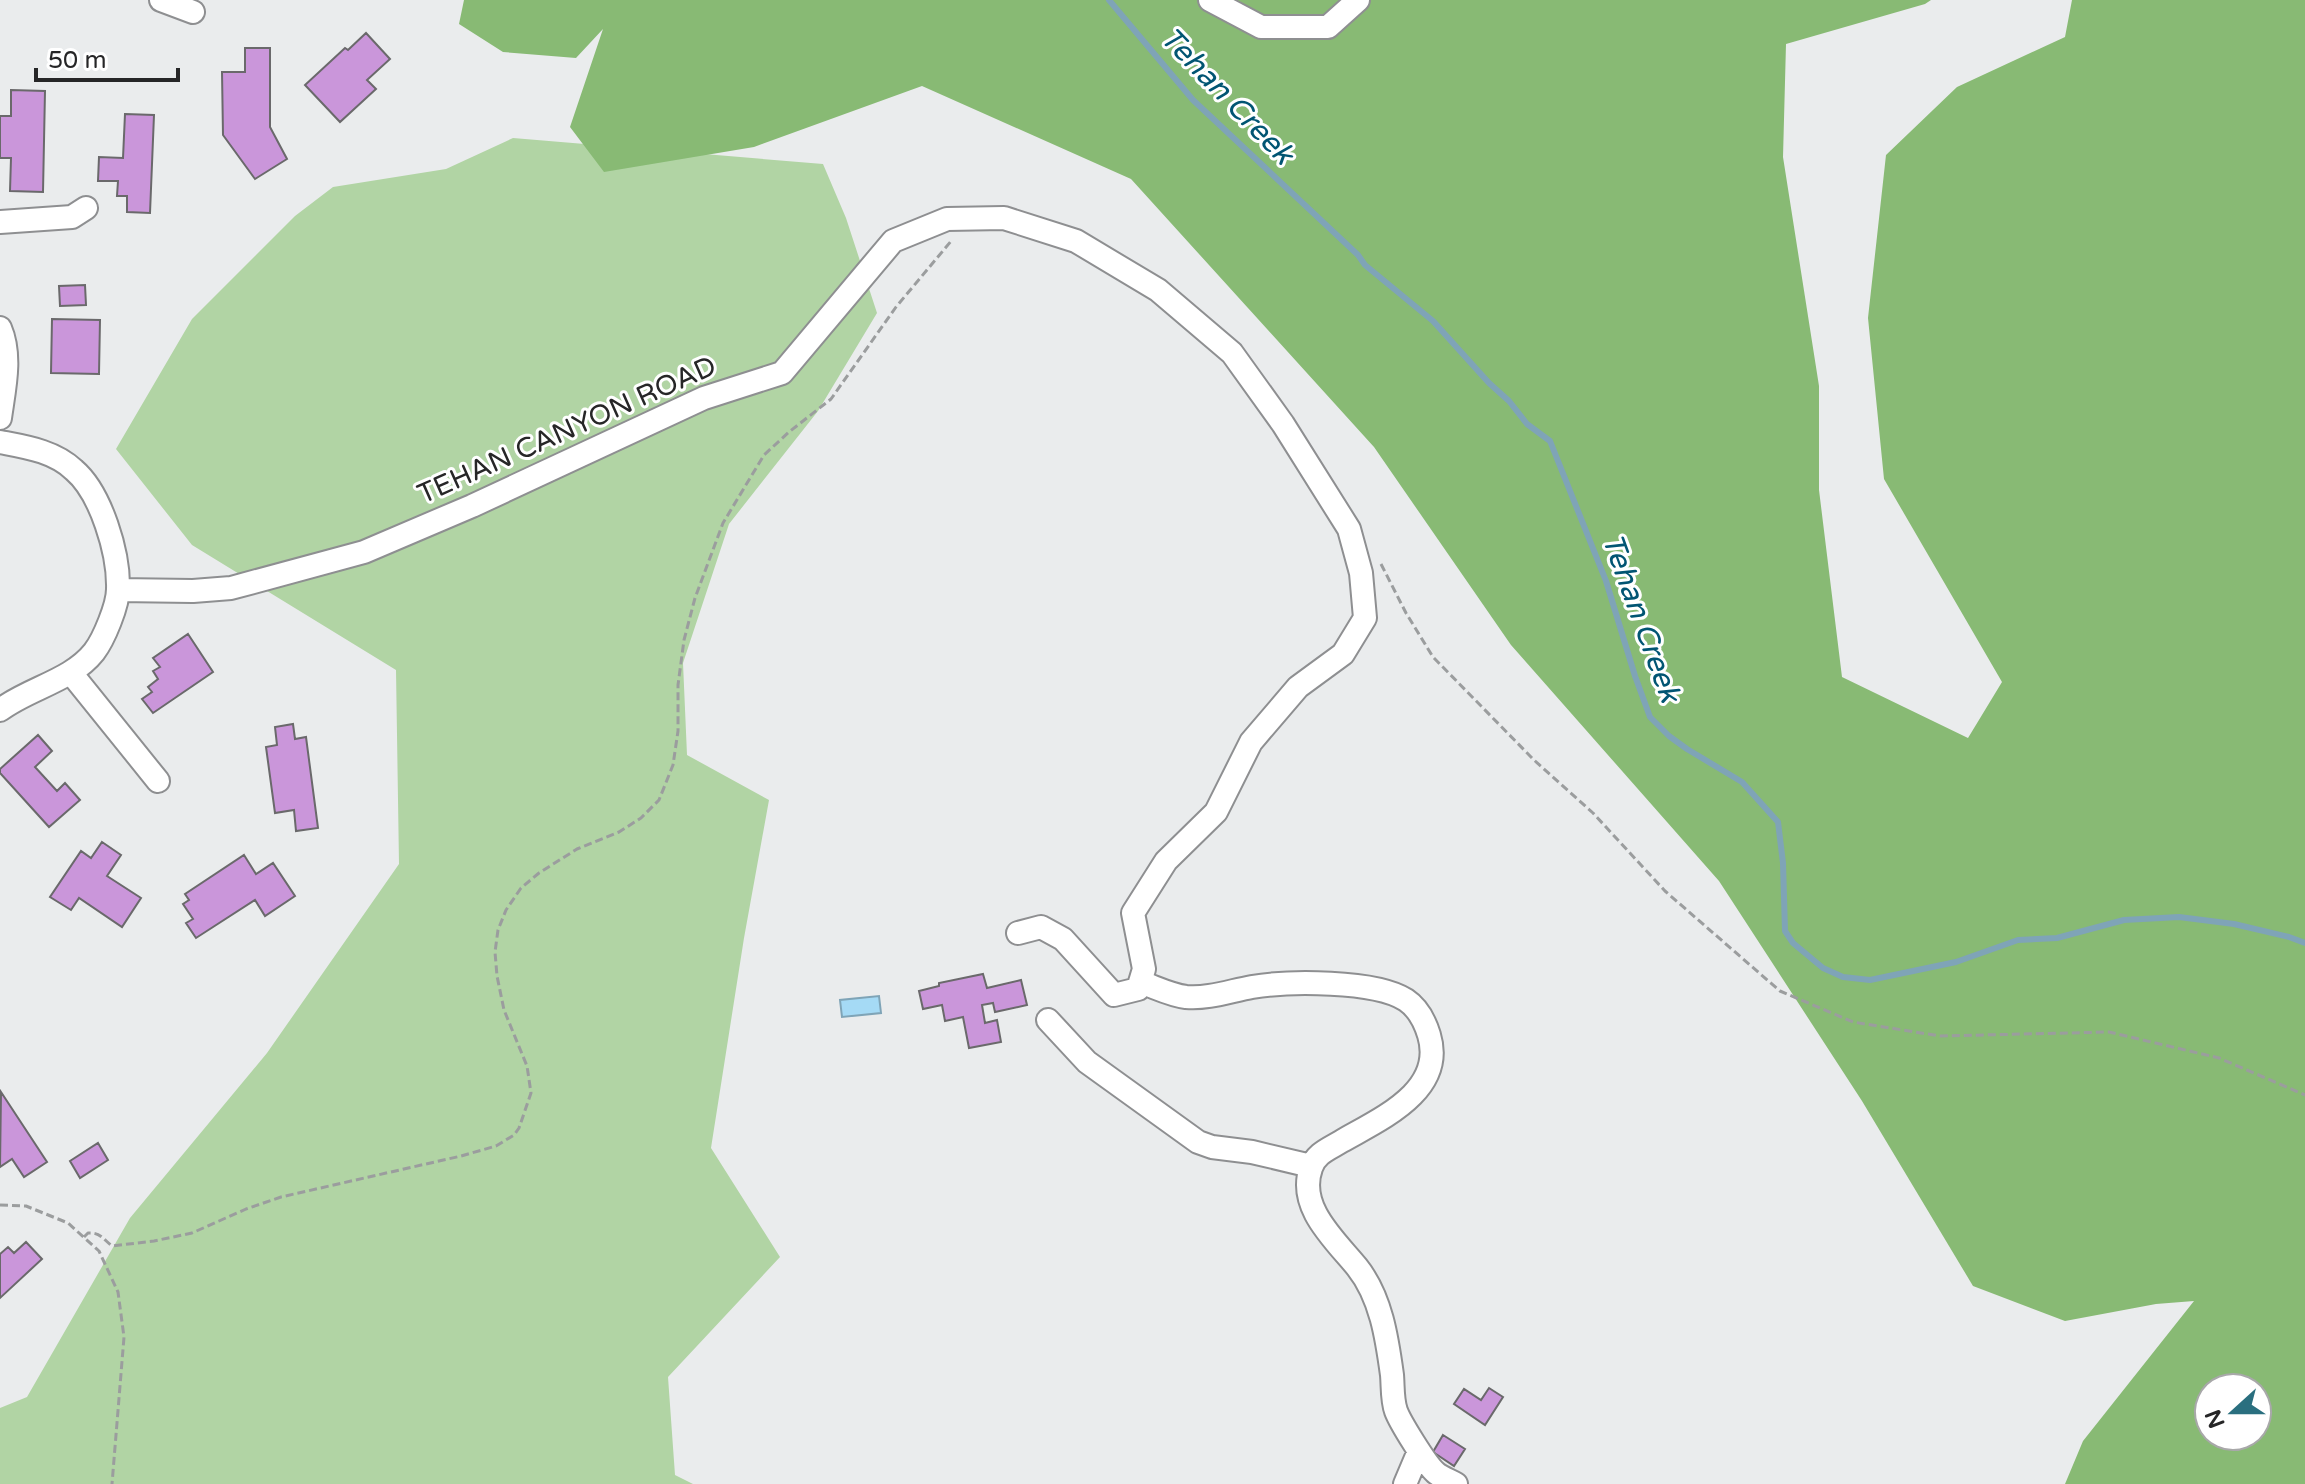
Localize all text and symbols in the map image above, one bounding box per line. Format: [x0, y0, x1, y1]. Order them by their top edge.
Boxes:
water label: Tehan Creek [1152, 20, 1303, 174]
scale bar [36, 32, 178, 82]
text: 50 m [48, 46, 106, 75]
street label: TEHAN CANYON ROAD [412, 349, 722, 511]
water label: Tehan Creek [1593, 529, 1689, 710]
north arrow [2193, 1372, 2273, 1452]
text: N [2200, 1406, 2231, 1432]

